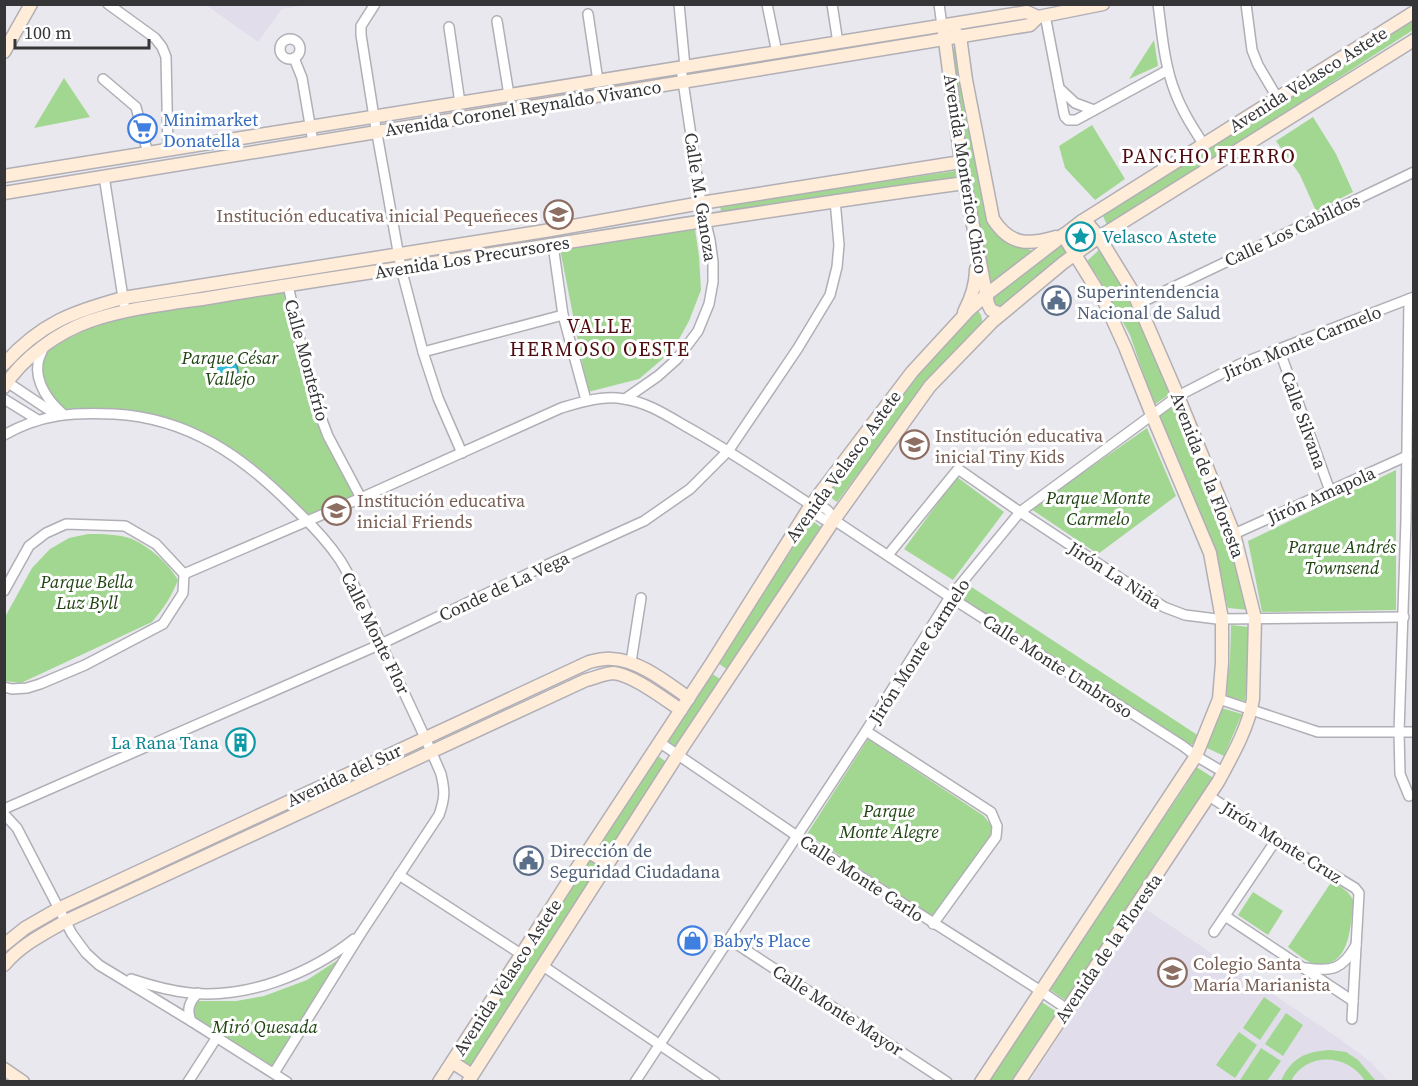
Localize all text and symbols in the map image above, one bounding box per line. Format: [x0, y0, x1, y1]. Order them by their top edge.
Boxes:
scale bar [15, 12, 148, 50]
text: 100 m [24, 20, 71, 45]
street label: Avenida Velasco Astete [1224, 20, 1392, 138]
street label: Avenida Monterico Chico [938, 72, 994, 276]
street label: Avenida Coronel Reynaldo Vivanco [383, 74, 663, 142]
place label: Minimarket Donatella [163, 107, 258, 153]
supermarket icon: Minimarket Donatella [126, 113, 158, 145]
street label: Calle M. Ganoza [678, 131, 724, 264]
district label: PANCHO FIERRO [1122, 142, 1296, 170]
street label: Calle Los Cabildos [1220, 188, 1364, 272]
school or university icon: Institución educativa inicial Pequeñeces [543, 199, 575, 231]
place label: Institución educativa inicial Pequeñeces [216, 203, 538, 228]
place icon: Velasco Astete [1065, 220, 1097, 252]
place label: Velasco Astete [1102, 224, 1217, 249]
street label: Avenida Los Precursores [373, 229, 571, 285]
place label: Superintendencia Nacional de Salud [1077, 279, 1221, 325]
public building icon: Superintendencia Nacional de Salud [1040, 285, 1072, 317]
street label: Calle Montefrío [279, 296, 335, 424]
street label: Jirón Monte Carmelo [1218, 299, 1385, 386]
district label: VALLE HERMOSO OESTE [510, 312, 690, 363]
park label: Parque César Vallejo [180, 345, 279, 391]
street label: Calle Silvana [1275, 368, 1334, 473]
street label: Avenida Velasco Astete [779, 385, 907, 547]
street label: Avenida de la Floresta [1165, 389, 1251, 562]
place label: Institución educativa inicial Tiny Kids [935, 423, 1104, 469]
school or university icon: Institución educativa inicial Tiny Kids [898, 429, 930, 461]
street label: Jirón Amapola [1262, 460, 1380, 530]
park label: Parque Monte Carmelo [1045, 485, 1151, 531]
place label: Institución educativa inicial Friends [357, 488, 526, 534]
school or university icon: Institución educativa inicial Friends [320, 494, 352, 526]
park label: Parque Andrés Townsend [1287, 534, 1396, 580]
street label: Jirón La Niña [1062, 535, 1167, 615]
street label: Conde de La Vega [435, 545, 574, 627]
street label: Calle Monte Flor [335, 567, 417, 699]
park label: Parque Bella Luz Byll [39, 569, 134, 615]
street label: Jirón Monte Carmelo [862, 573, 975, 729]
street label: Calle Monte Umbroso [978, 608, 1138, 724]
building icon: La Rana Tana [224, 726, 256, 758]
place label: La Rana Tana [111, 730, 220, 755]
street label: Avenida del Sur [282, 737, 406, 813]
street label: Jirón Monte Cruz [1216, 794, 1347, 889]
park label: Parque Monte Alegre [838, 798, 939, 844]
street label: Calle Monte Carlo [795, 828, 929, 928]
place label: Dirección de Seguridad Ciudadana [550, 838, 721, 884]
public building icon: Dirección de Seguridad Ciudadana [513, 844, 545, 876]
street label: Avenida de la Floresta [1049, 868, 1168, 1028]
street label: Avenida Velasco Astete [447, 894, 567, 1060]
shop icon: Baby's Place [676, 924, 708, 956]
place label: Baby's Place [713, 928, 811, 953]
place label: Colegio Santa María Marianista [1193, 951, 1331, 997]
school or university icon: Colegio Santa María Marianista [1156, 957, 1188, 989]
street label: Calle Monte Mayor [768, 958, 909, 1062]
park label: Miró Quesada [211, 1014, 319, 1039]

